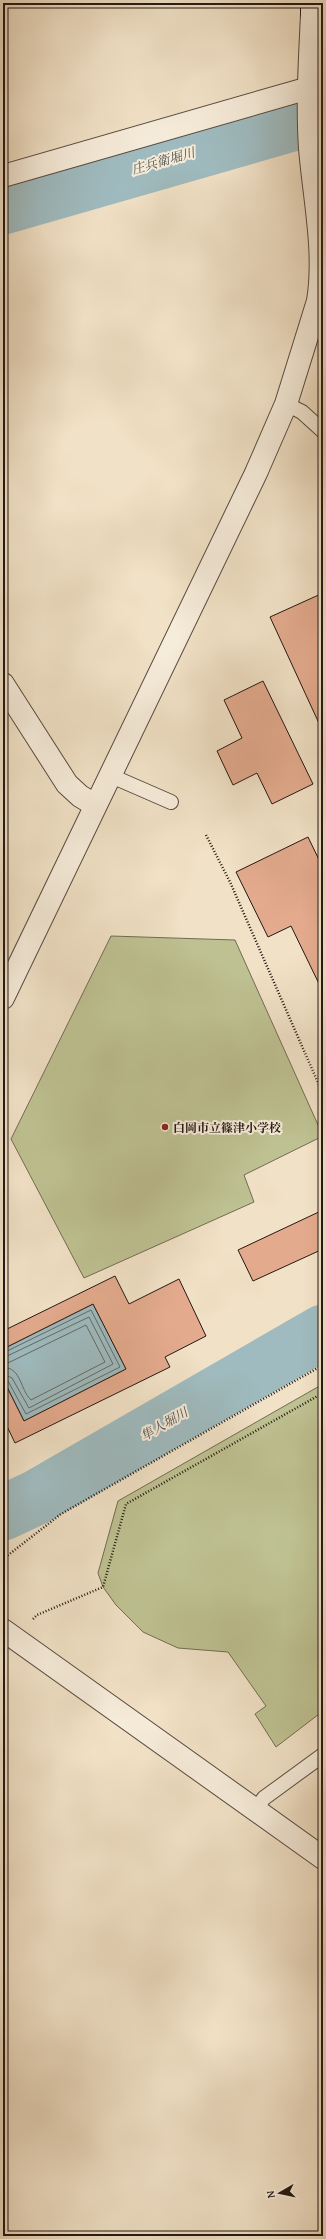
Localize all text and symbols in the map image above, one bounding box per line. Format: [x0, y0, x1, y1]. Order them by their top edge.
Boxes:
water label: 庄兵衛堀川 [129, 142, 199, 179]
place label: 白岡市立篠津小学校 [173, 1119, 281, 1136]
marker: 白岡市立篠津小学校 [160, 1122, 170, 1132]
water label: 隼人堀川 [137, 1402, 193, 1445]
north arrow [260, 2173, 300, 2213]
text: N [262, 2189, 279, 2199]

